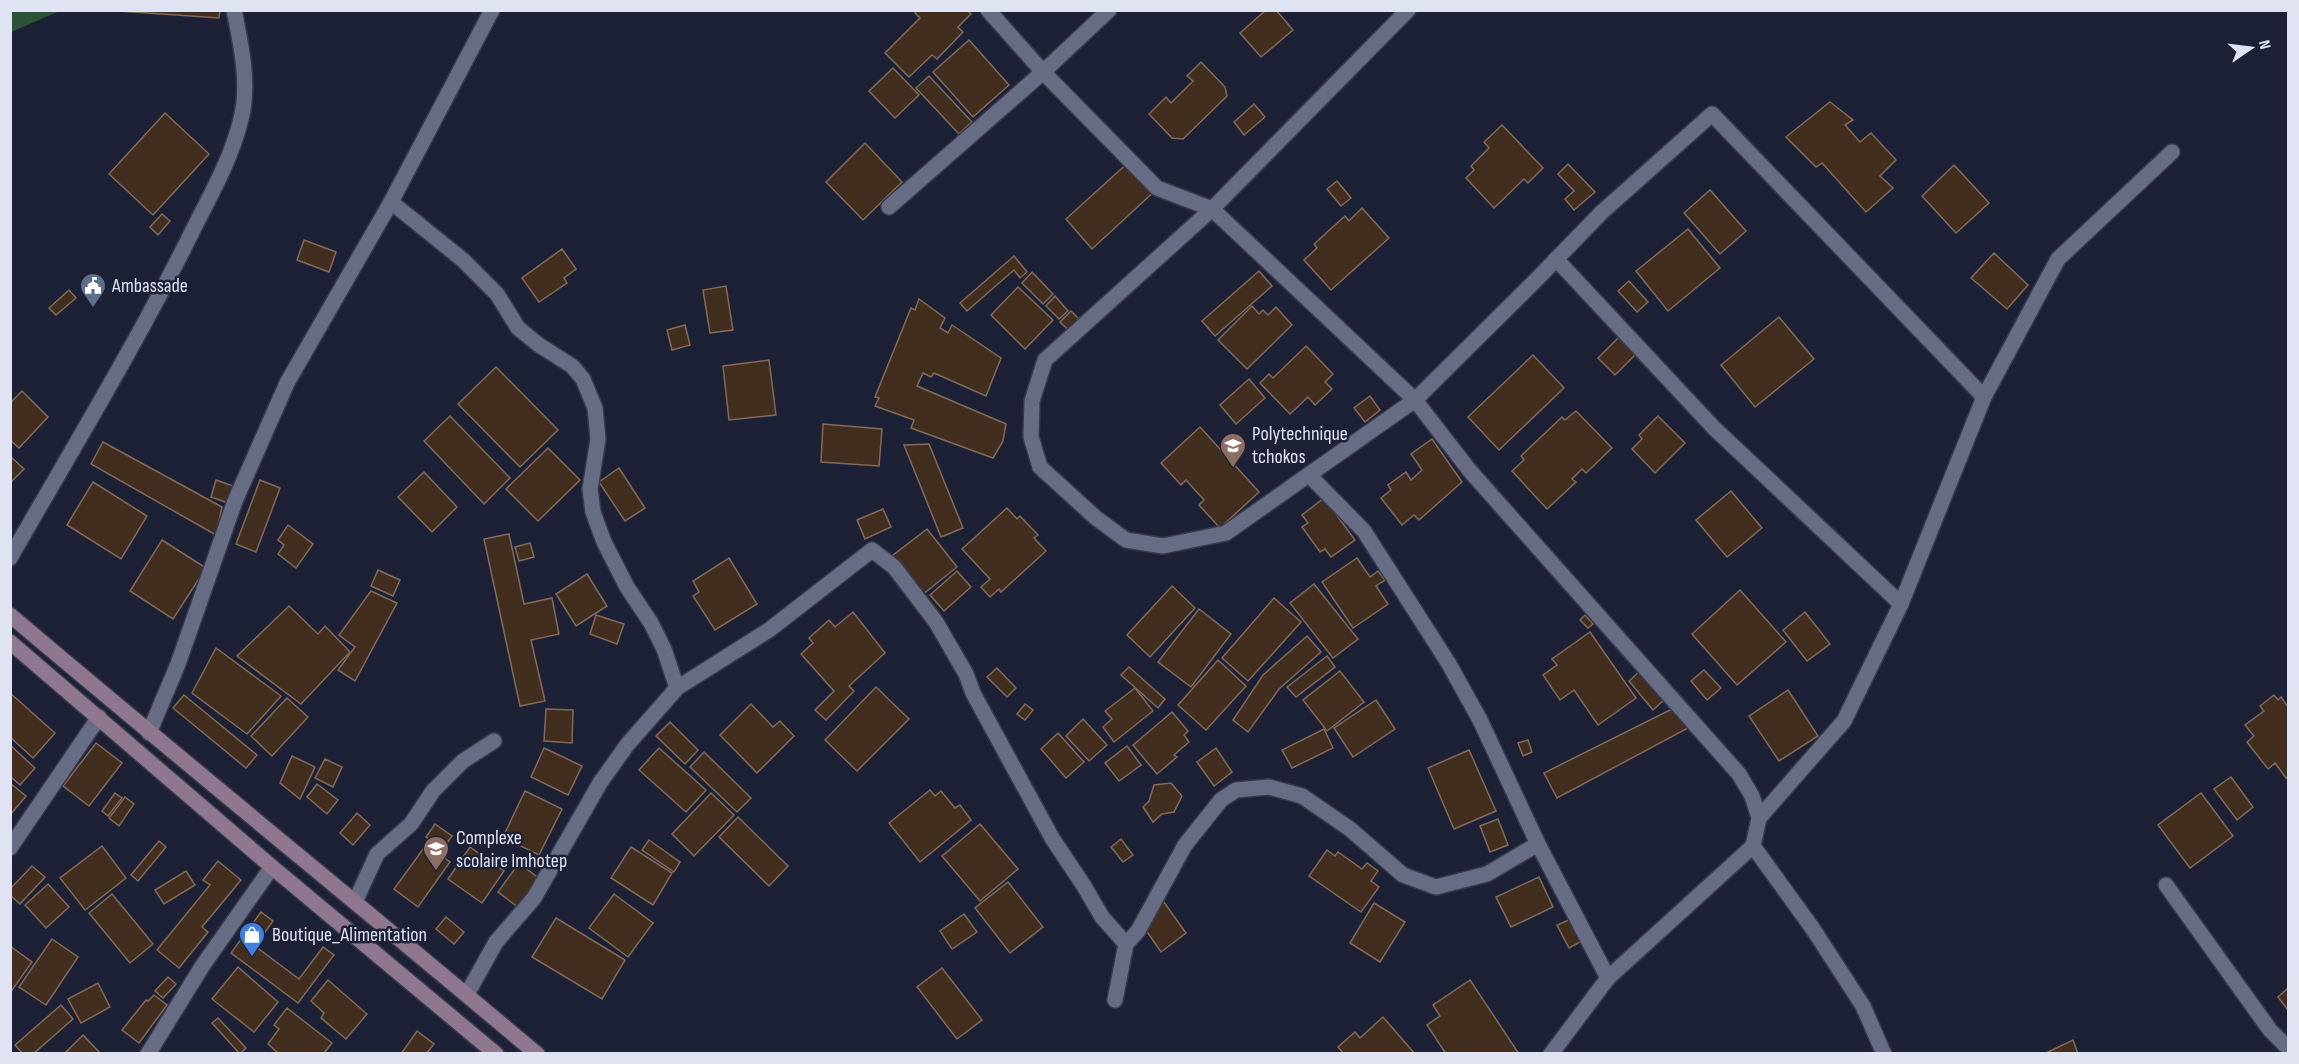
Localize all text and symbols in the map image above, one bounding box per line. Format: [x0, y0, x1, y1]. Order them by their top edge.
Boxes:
north arrow [2221, 18, 2281, 78]
text: N [2254, 38, 2274, 51]
public building icon: Ambassade [78, 271, 108, 309]
place label: Ambassade [111, 274, 188, 298]
place label: Polytechnique tchokos [1252, 422, 1348, 469]
school or university icon: Polytechnique tchokos [1218, 431, 1248, 469]
place label: Complexe scolaire Imhotep [456, 826, 567, 873]
school or university icon: Complexe scolaire Imhotep [421, 834, 451, 872]
shop icon: Boutique_Alimentation [237, 920, 267, 958]
place label: Boutique_Alimentation [272, 923, 427, 947]

